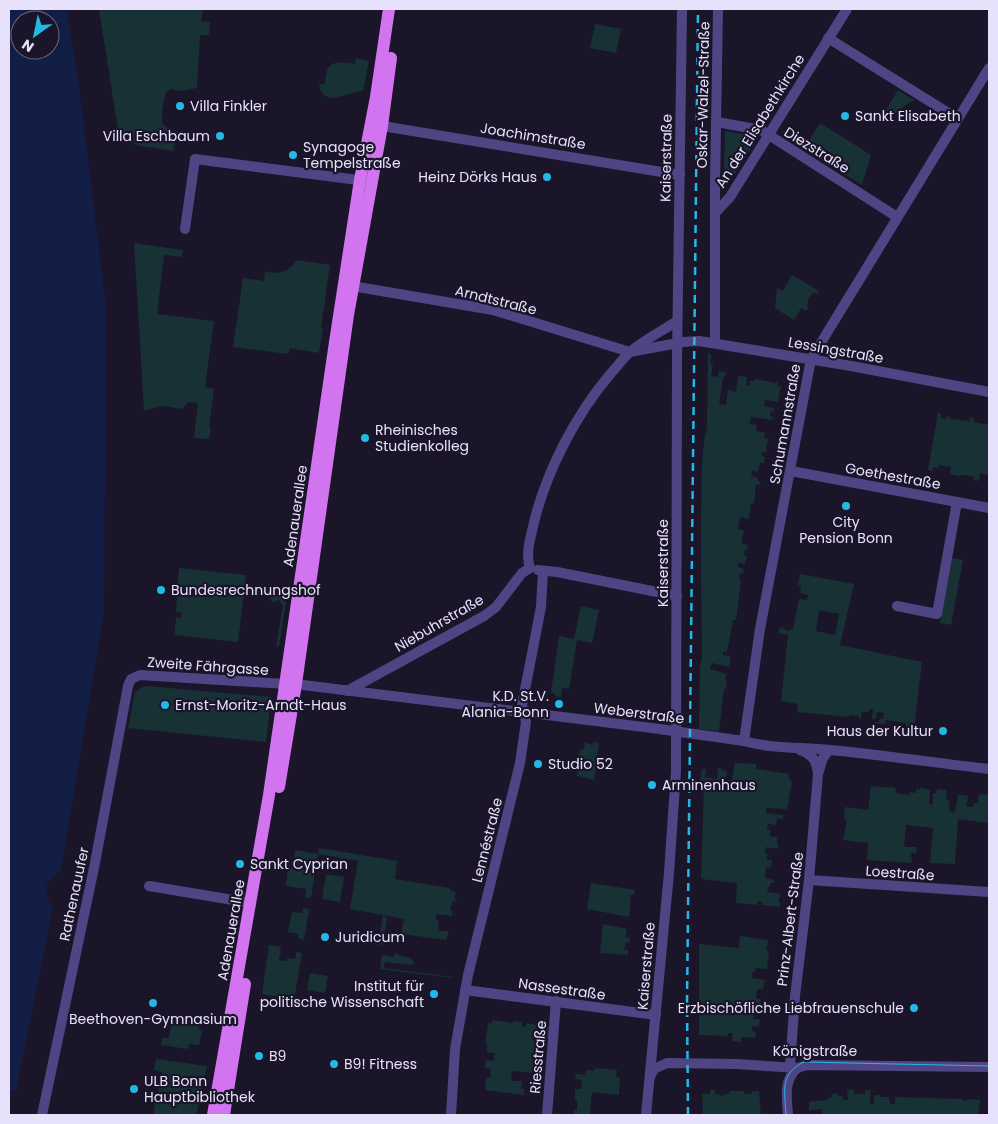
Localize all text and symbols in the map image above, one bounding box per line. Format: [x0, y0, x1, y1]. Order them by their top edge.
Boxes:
north arrow [10, 10, 60, 60]
street label: Oskar-Walzel-Straße [692, 21, 714, 169]
text: N [18, 35, 38, 57]
street label: An der Elisabethkirche [711, 50, 810, 192]
place label: Villa Finkler [190, 96, 267, 116]
marker: Villa Finkler [174, 100, 186, 112]
place label: Sankt Elisabeth [855, 106, 961, 126]
marker: Sankt Elisabeth [839, 110, 851, 122]
street label: Kaiserstraße [655, 114, 677, 202]
street label: Joachimstraße [479, 118, 587, 154]
street label: Diezstraße [780, 122, 854, 178]
place label: Villa Eschbaum [103, 126, 210, 146]
marker: Villa Eschbaum [214, 130, 226, 142]
place label: Synagoge Tempelstraße [303, 137, 401, 173]
marker: Synagoge Tempelstraße [287, 149, 299, 161]
place label: Heinz Dörks Haus [418, 167, 537, 187]
marker: Heinz Dörks Haus [541, 171, 553, 183]
street label: Arndtstraße [453, 280, 539, 320]
street label: Lessingstraße [787, 332, 886, 368]
street label: Schumannstraße [765, 362, 805, 486]
place label: Rheinisches Studienkolleg [375, 420, 469, 456]
marker: Rheinisches Studienkolleg [359, 432, 371, 444]
street label: Goethestraße [844, 458, 943, 494]
street label: Adenauerallee [278, 464, 312, 568]
marker: City Pension Bonn [840, 500, 852, 512]
place label: City Pension Bonn [799, 512, 893, 548]
street label: Kaiserstraße [653, 519, 673, 607]
place label: Bundesrechnungshof [171, 580, 321, 600]
marker: Bundesrechnungshof [155, 584, 167, 596]
street label: Niebuhrstraße [391, 589, 488, 657]
street label: Zweite Fährgasse [147, 652, 270, 680]
place label: K.D. St.V. Alania-Bonn [462, 686, 549, 722]
place label: Ernst-Moritz-Arndt-Haus [175, 695, 347, 715]
marker: K.D. St.V. Alania-Bonn [553, 698, 565, 710]
street label: Weberstraße [593, 698, 686, 729]
marker: Ernst-Moritz-Arndt-Haus [159, 699, 171, 711]
place label: Haus der Kultur [827, 721, 933, 741]
marker: Haus der Kultur [937, 725, 949, 737]
place label: Studio 52 [548, 754, 613, 774]
marker: Studio 52 [532, 758, 544, 770]
place label: Arminenhaus [662, 775, 756, 795]
marker: Arminenhaus [646, 779, 658, 791]
street label: Lennéstraße [467, 795, 507, 884]
street label: Rathenauufer [54, 845, 94, 943]
street label: Prinz-Albert-Straße [772, 850, 808, 987]
place label: Sankt Cyprian [250, 854, 348, 874]
marker: Sankt Cyprian [234, 858, 246, 870]
street label: Loestraße [865, 861, 935, 885]
street label: Adenauerallee [212, 877, 250, 982]
street label: Kaiserstraße [632, 921, 660, 1011]
place label: Juridicum [335, 927, 405, 947]
marker: Juridicum [319, 931, 331, 943]
street label: Nassestraße [517, 973, 607, 1005]
place label: Institut für politische Wissenschaft [260, 976, 424, 1012]
marker: Institut für politische Wissenschaft [428, 988, 440, 1000]
marker: Beethoven-Gymnasium [147, 997, 159, 1009]
place label: Erzbischöfliche Liebfrauenschule [678, 998, 904, 1018]
marker: Erzbischöfliche Liebfrauenschule [908, 1002, 920, 1014]
place label: Beethoven-Gymnasium [69, 1009, 237, 1029]
street label: Riesstraße [525, 1019, 551, 1094]
street label: Königstraße [773, 1041, 858, 1061]
place label: B9 [269, 1046, 286, 1066]
marker: B9 [253, 1050, 265, 1062]
place label: B9! Fitness [344, 1054, 417, 1074]
marker: B9! Fitness [328, 1058, 340, 1070]
place label: ULB Bonn Hauptbibliothek [144, 1071, 256, 1107]
marker: ULB Bonn Hauptbibliothek [128, 1083, 140, 1095]

